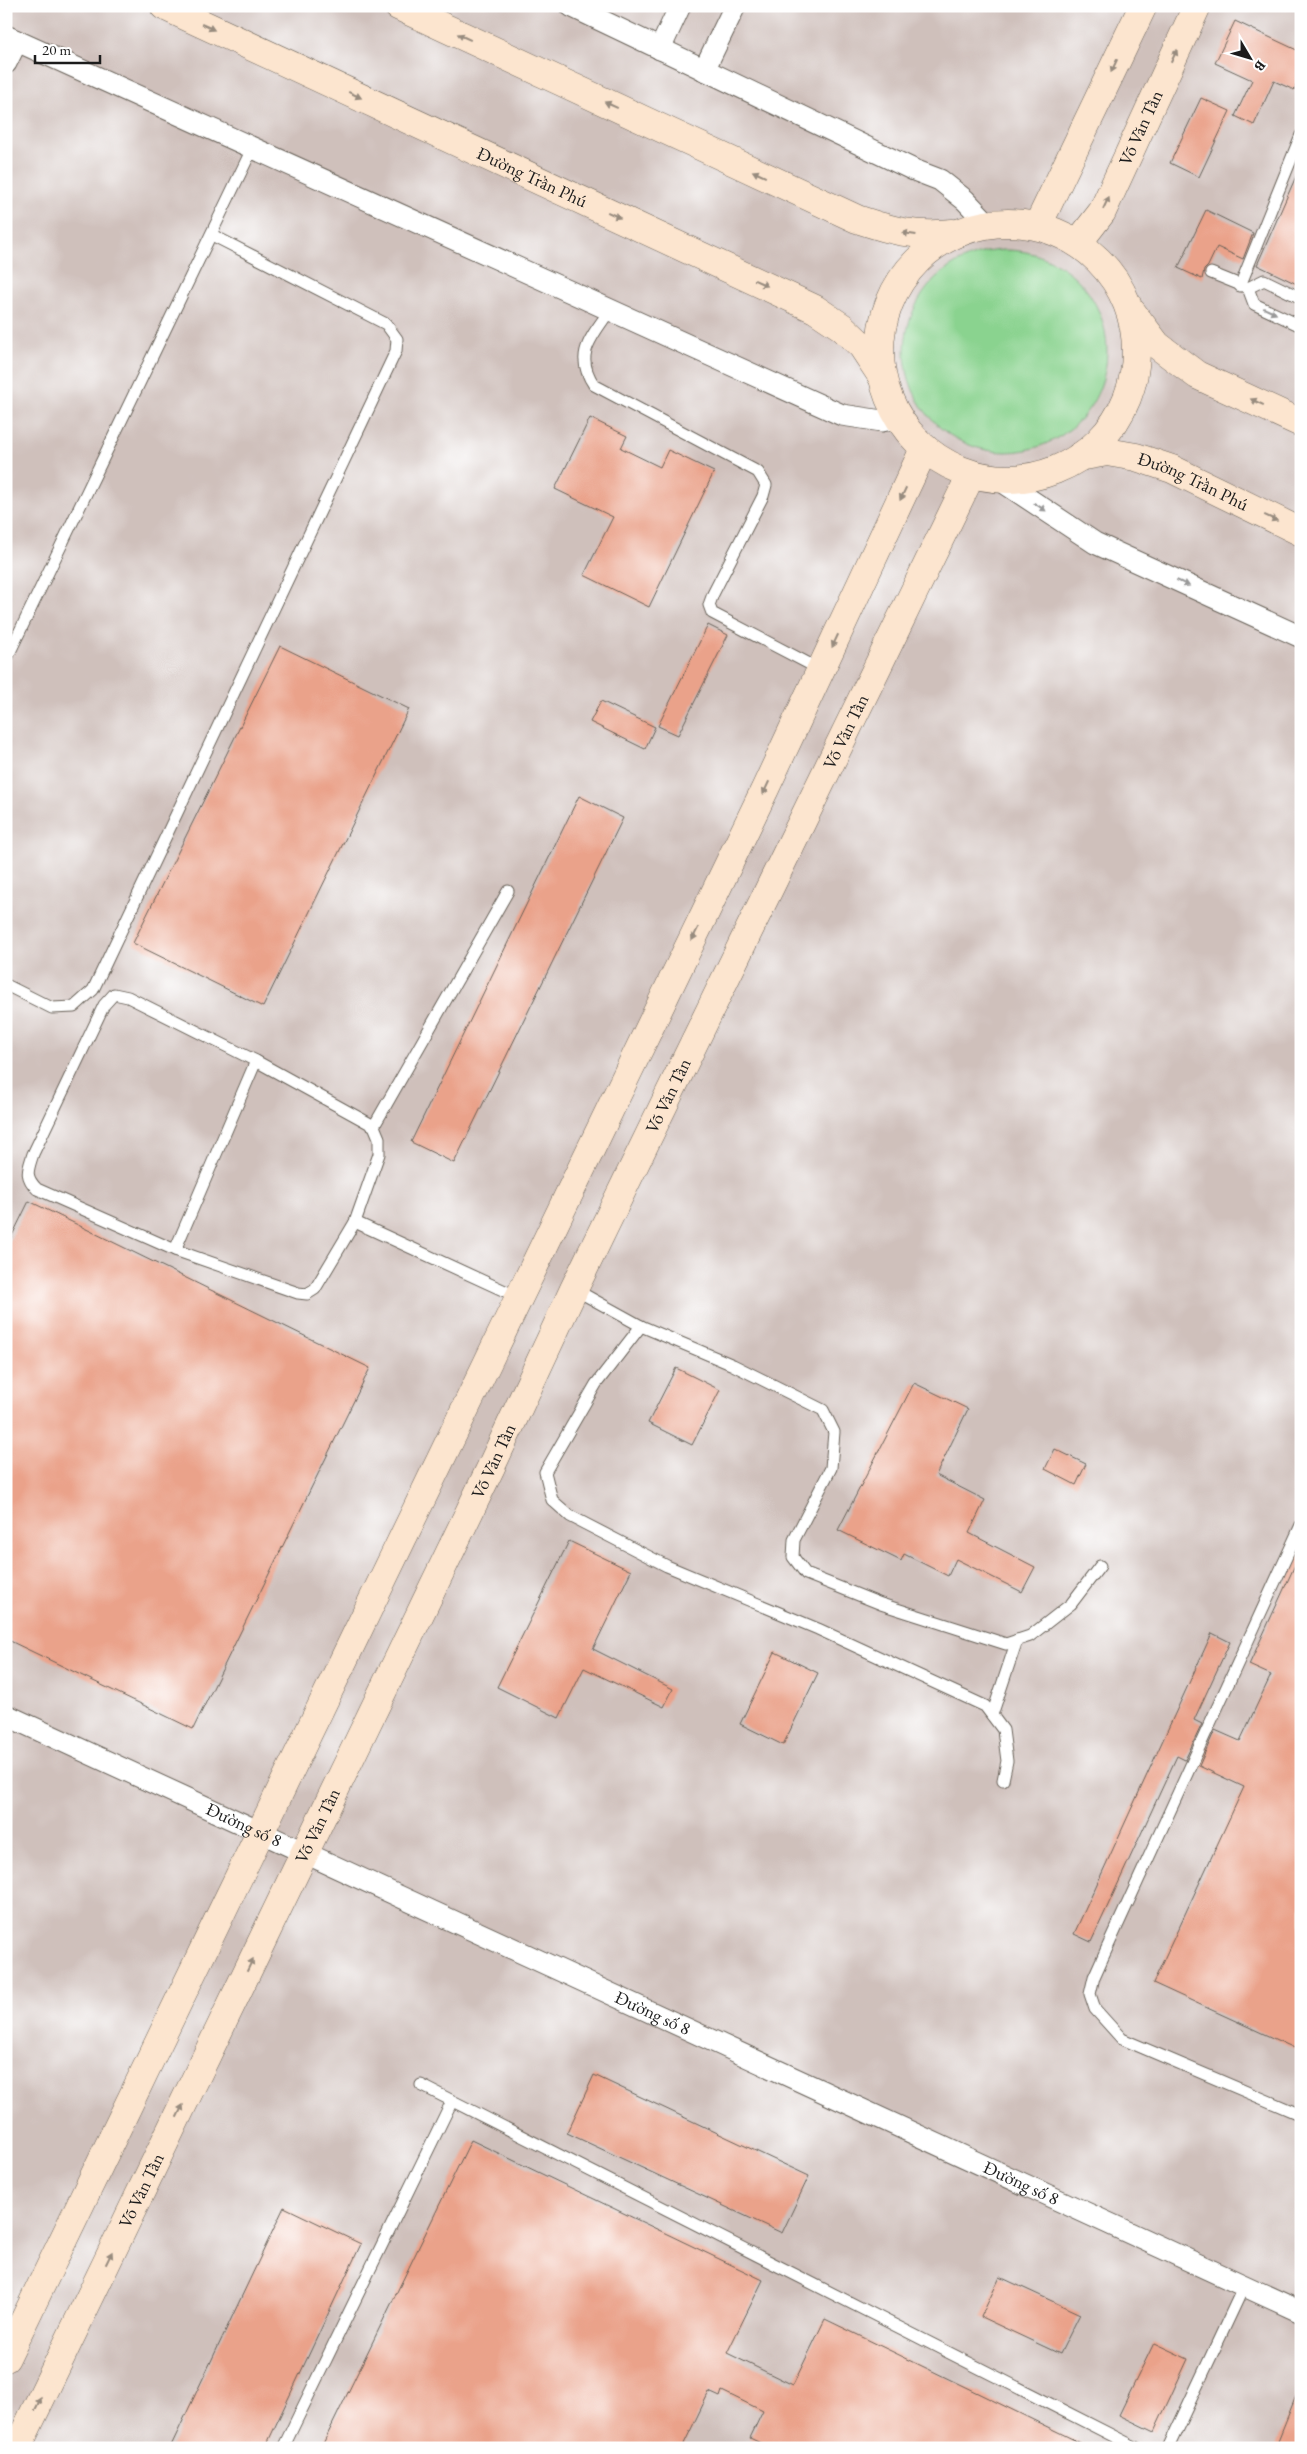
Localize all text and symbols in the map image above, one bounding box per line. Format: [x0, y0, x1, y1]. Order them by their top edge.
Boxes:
one-way arrow [201, 23, 215, 31]
scale bar [35, 32, 100, 64]
one-way arrow [457, 32, 471, 40]
north arrow [1224, 32, 1274, 82]
text: 20 m [42, 40, 71, 59]
one-way arrow [1171, 49, 1179, 63]
text: B [1250, 57, 1270, 75]
one-way arrow [1110, 59, 1118, 73]
street label: Võ Văn Tần [1113, 86, 1168, 169]
one-way arrow [348, 91, 362, 99]
one-way arrow [604, 101, 618, 109]
street label: Đường Trần Phú [473, 141, 592, 213]
one-way arrow [752, 169, 766, 177]
one-way arrow [1102, 196, 1110, 210]
one-way arrow [607, 211, 621, 219]
one-way arrow [901, 229, 917, 237]
one-way arrow [754, 280, 768, 288]
one-way arrow [1263, 307, 1277, 315]
one-way arrow [1250, 398, 1264, 406]
street label: Đường Trần Phú [1135, 446, 1253, 516]
one-way arrow [899, 487, 907, 501]
one-way arrow [1034, 502, 1047, 511]
one-way arrow [1264, 514, 1278, 522]
one-way arrow [1176, 580, 1190, 588]
one-way arrow [830, 634, 838, 648]
street label: Võ Văn Tần [817, 690, 874, 773]
one-way arrow [762, 781, 770, 795]
one-way arrow [691, 927, 699, 942]
street label: Võ Văn Tần [640, 1054, 696, 1137]
street label: Võ Văn Tần [466, 1419, 521, 1502]
street label: Võ Văn Tần [289, 1784, 345, 1867]
street label: Đường số 8 [203, 1797, 286, 1852]
one-way arrow [247, 1958, 255, 1972]
street label: Đường số 8 [611, 1985, 694, 2040]
one-way arrow [176, 2104, 184, 2118]
street label: Võ Văn Tần [113, 2149, 169, 2231]
street label: Đường số 8 [980, 2155, 1063, 2210]
one-way arrow [105, 2250, 113, 2265]
one-way arrow [34, 2397, 42, 2411]

